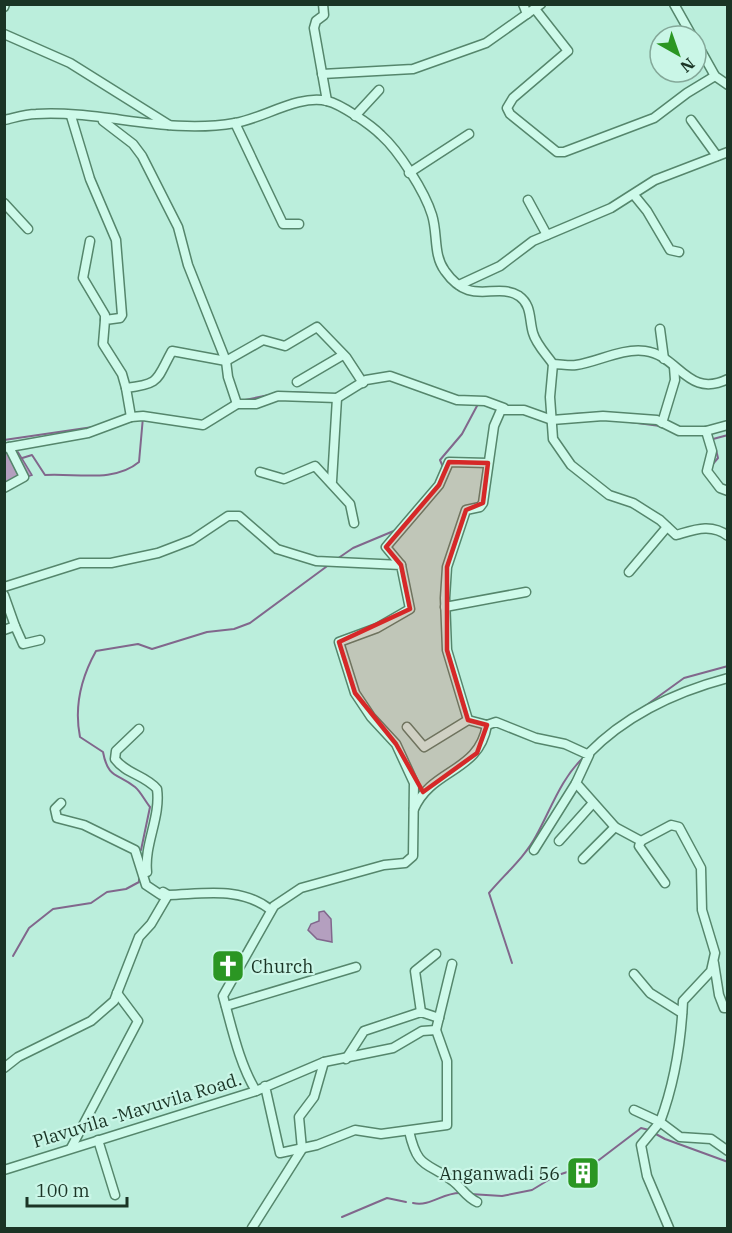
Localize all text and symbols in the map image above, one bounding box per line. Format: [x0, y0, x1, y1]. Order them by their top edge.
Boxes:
north arrow [648, 24, 708, 84]
text: N [676, 54, 699, 77]
church icon: Church [210, 948, 246, 984]
place label: Church [251, 955, 314, 978]
street label: Plavuvila -Mavuvila Road. [30, 1067, 244, 1153]
building icon: Anganwadi 56 [565, 1155, 601, 1191]
place label: Anganwadi 56 [439, 1162, 560, 1185]
scale bar [27, 1170, 128, 1208]
text: 100 m [36, 1179, 90, 1202]

